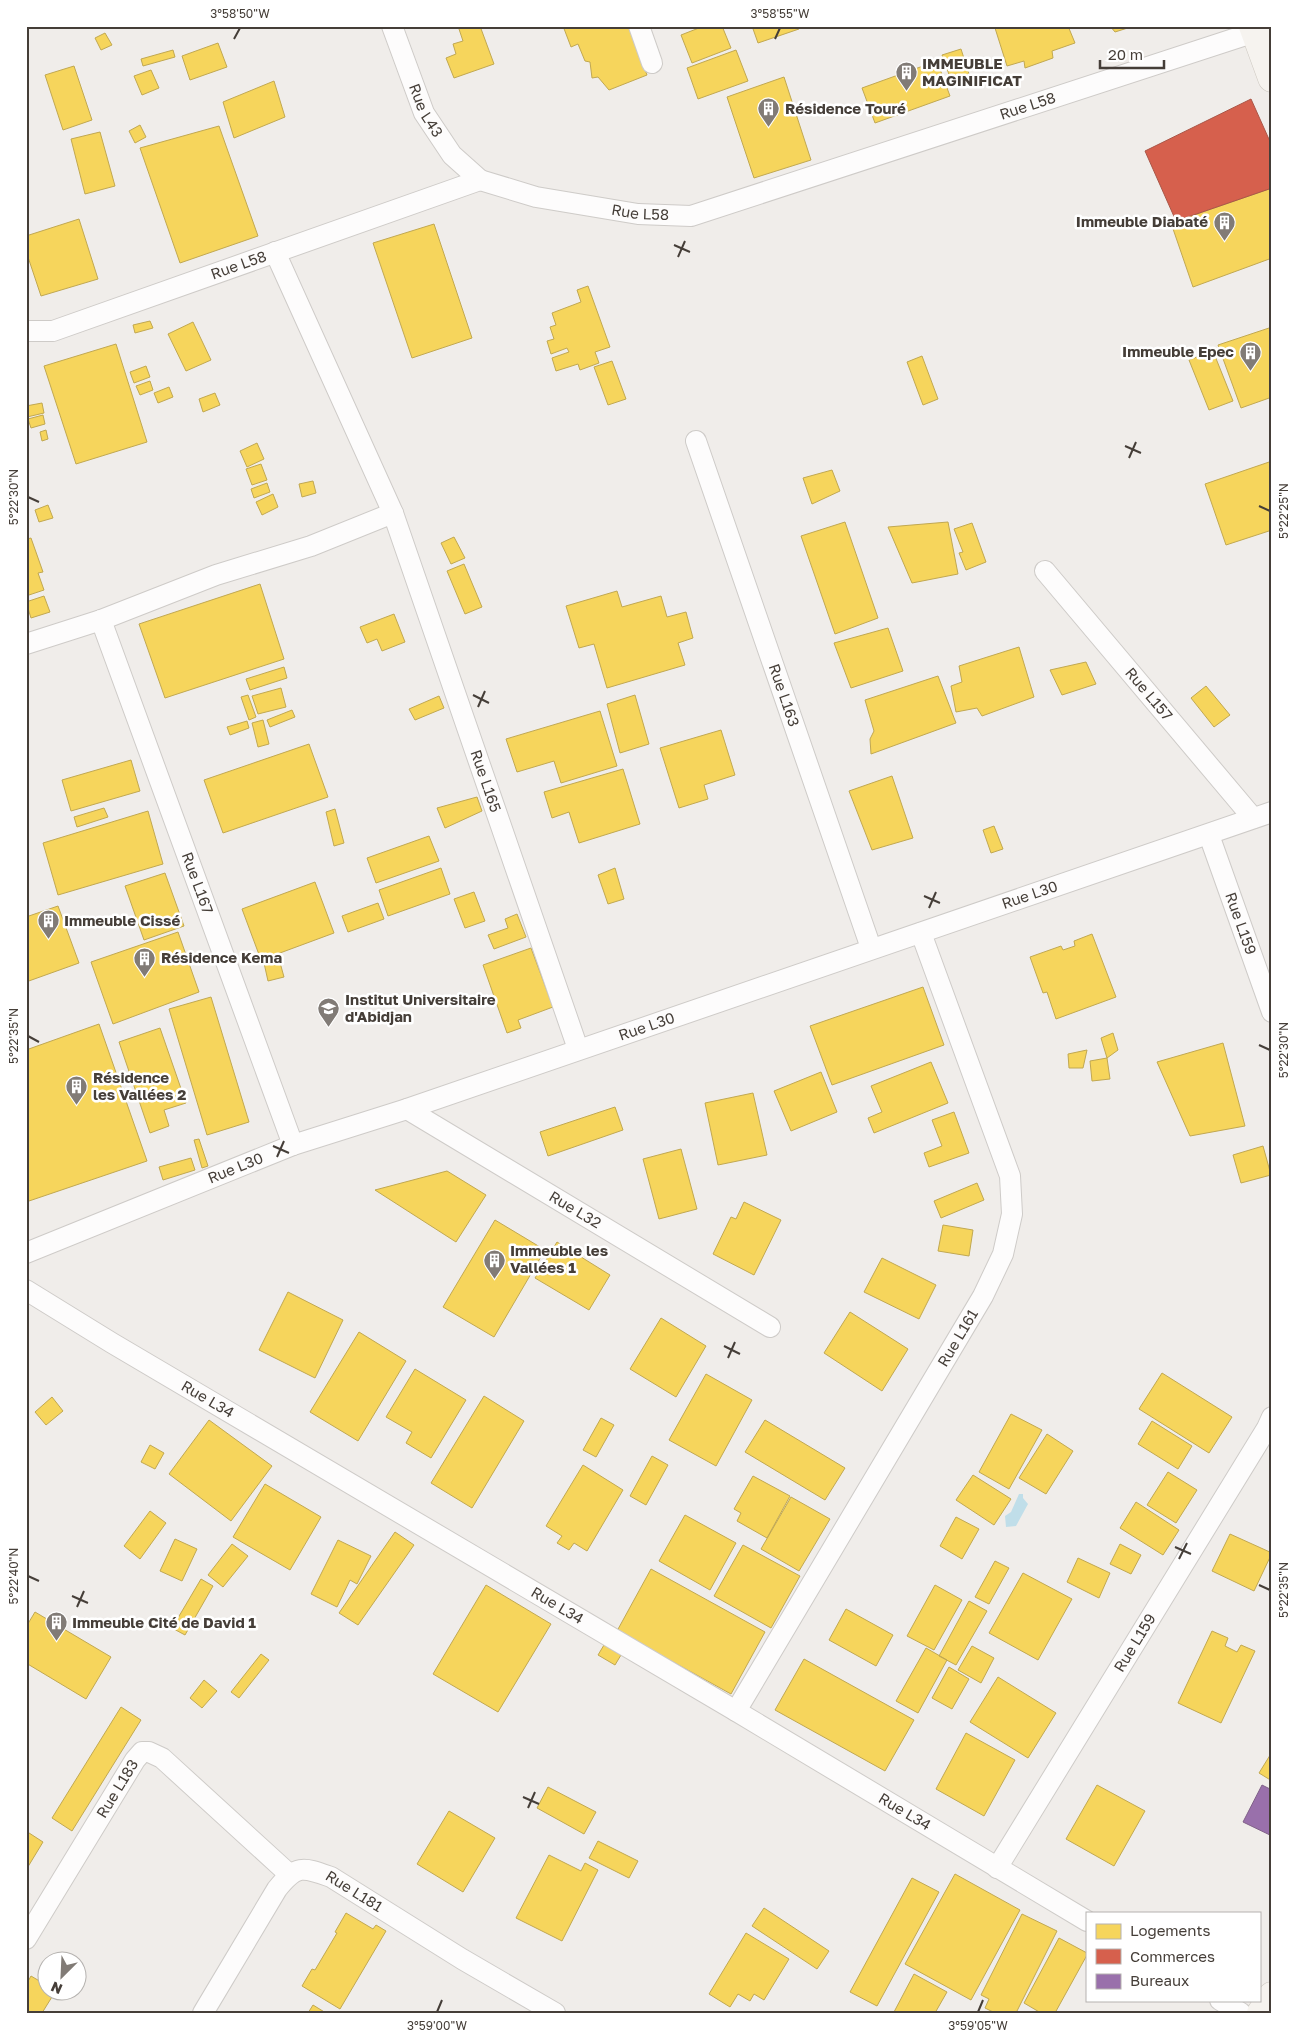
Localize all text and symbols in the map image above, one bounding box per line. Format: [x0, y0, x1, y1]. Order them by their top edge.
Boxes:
text: 3°58'50"W [210, 6, 270, 21]
text: 3°58'55"W [751, 6, 810, 21]
scale bar [1100, 38, 1164, 70]
text: 20 m [1108, 45, 1143, 63]
place label: IMMEUBLE MAGINIFICAT [922, 54, 1022, 89]
building icon: IMMEUBLE MAGINIFICAT [894, 61, 918, 92]
street label: Rue L43 [406, 81, 447, 140]
street label: Rue L58 [997, 88, 1058, 123]
building icon: Résidence Touré [757, 97, 781, 128]
place label: Résidence Touré [785, 99, 906, 117]
street label: Rue L58 [610, 200, 669, 223]
building icon: Immeuble Diabaté [1212, 210, 1236, 241]
place label: Immeuble Diabaté [1076, 212, 1208, 230]
street label: Rue L58 [208, 246, 269, 283]
building icon: Immeuble Epec [1238, 340, 1262, 371]
place label: Immeuble Epec [1122, 342, 1234, 360]
text: 5°22'30"N [6, 469, 21, 525]
text: 5°22'25"N [1276, 483, 1291, 539]
street label: Rue L163 [766, 661, 804, 729]
street label: Rue L157 [1122, 663, 1177, 724]
street label: Rue L165 [467, 747, 506, 814]
street label: Rue L167 [179, 849, 218, 916]
street label: Rue L30 [999, 876, 1060, 912]
street label: Rue L159 [1222, 890, 1261, 957]
building icon: Immeuble Cissé [36, 909, 60, 940]
place label: Immeuble Cissé [64, 911, 180, 929]
building icon: Résidence Kema [133, 946, 157, 977]
place label: Résidence Kema [161, 948, 282, 966]
place label: Institut Universitaire d'Abidjan [345, 990, 496, 1025]
school or university icon: Institut Universitaire d'Abidjan [317, 997, 341, 1028]
text: 5°22'35"N [6, 1008, 21, 1064]
street label: Rue L30 [616, 1008, 677, 1044]
text: 5°22'30"N [1276, 1022, 1291, 1078]
place label: Résidence les Vallées 2 [93, 1068, 186, 1103]
building icon: Résidence les Vallées 2 [65, 1075, 89, 1106]
street label: Rue L30 [205, 1148, 265, 1187]
street label: Rue L32 [546, 1187, 605, 1232]
place label: Immeuble les Vallées 1 [510, 1241, 608, 1276]
building icon: Immeuble les Vallées 1 [482, 1248, 506, 1279]
street label: Rue L161 [933, 1306, 981, 1369]
street label: Rue L34 [179, 1376, 238, 1421]
text: 5°22'40"N [6, 1548, 21, 1604]
text: 5°22'35"N [1276, 1562, 1291, 1618]
street label: Rue L34 [528, 1582, 587, 1627]
street label: Rue L159 [1110, 1610, 1159, 1675]
building icon: Immeuble Cité de David 1 [44, 1611, 68, 1642]
place label: Immeuble Cité de David 1 [72, 1613, 256, 1631]
street label: Rue L183 [92, 1756, 141, 1821]
street label: Rue L34 [876, 1788, 935, 1834]
street label: Rue L181 [323, 1866, 386, 1915]
legend [1086, 1912, 1260, 2002]
text: Logements [1130, 1921, 1210, 1939]
text: Commerces [1130, 1947, 1215, 1965]
north arrow [38, 1952, 88, 2002]
text: Bureaux [1130, 1971, 1189, 1989]
text: N [48, 1978, 65, 1998]
text: 3°59'00"W [407, 2018, 467, 2033]
text: 3°59'05"W [948, 2018, 1008, 2033]

